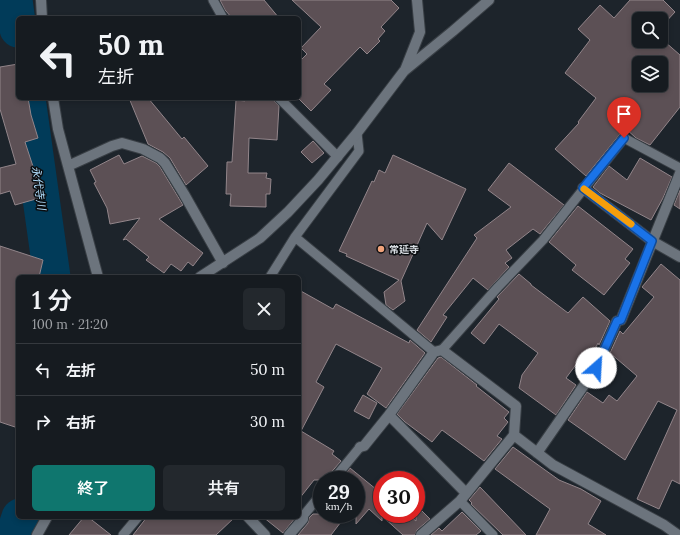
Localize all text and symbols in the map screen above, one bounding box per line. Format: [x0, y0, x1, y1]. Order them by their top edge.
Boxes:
map controls [632, 12, 668, 92]
button: search [632, 12, 668, 48]
text: 50 m [98, 27, 164, 63]
icon: left [32, 32, 84, 84]
button: layers [632, 56, 668, 92]
text: 左折 [98, 65, 134, 88]
pin [607, 97, 641, 138]
icon: arrive [613, 103, 635, 125]
water label: 永代寺川 [29, 165, 49, 212]
place label: 常延寺 [389, 243, 419, 256]
marker: 常延寺 [376, 244, 386, 254]
text: 1 分 [32, 285, 72, 316]
button: close [243, 288, 285, 330]
text: 100 m · 21:20 [32, 316, 108, 333]
position arrow [575, 347, 617, 389]
icon: left [32, 359, 54, 381]
text: 50 m [250, 360, 285, 379]
text: 左折 [66, 361, 96, 380]
icon: right [32, 411, 54, 433]
text: 30 m [250, 412, 285, 431]
text: 右折 [66, 413, 96, 432]
button: 終了 [32, 465, 155, 511]
button: 共有 [163, 465, 285, 511]
speed limit sign: 30 [373, 471, 425, 523]
text: 29 [328, 479, 350, 504]
text: km/h [325, 500, 353, 513]

